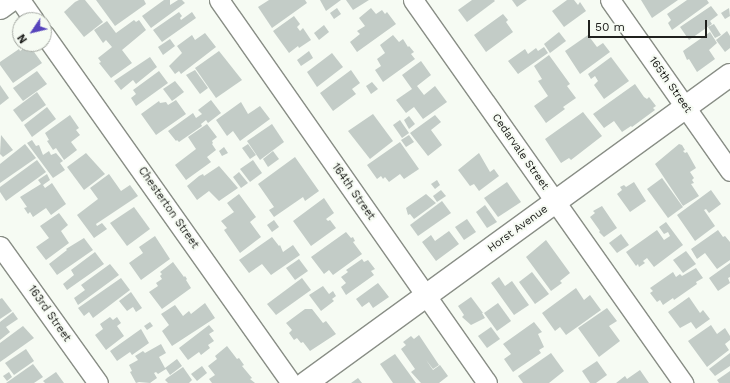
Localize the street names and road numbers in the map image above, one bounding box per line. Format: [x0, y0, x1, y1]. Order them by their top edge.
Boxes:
street label: 165th Street [646, 54, 694, 116]
street label: Cedarvale Street [489, 111, 551, 193]
street label: 164th Street [329, 161, 377, 223]
street label: Chesterton Street [135, 165, 201, 251]
street label: Horst Avenue [485, 203, 551, 255]
street label: 163rd Street [25, 283, 73, 345]

